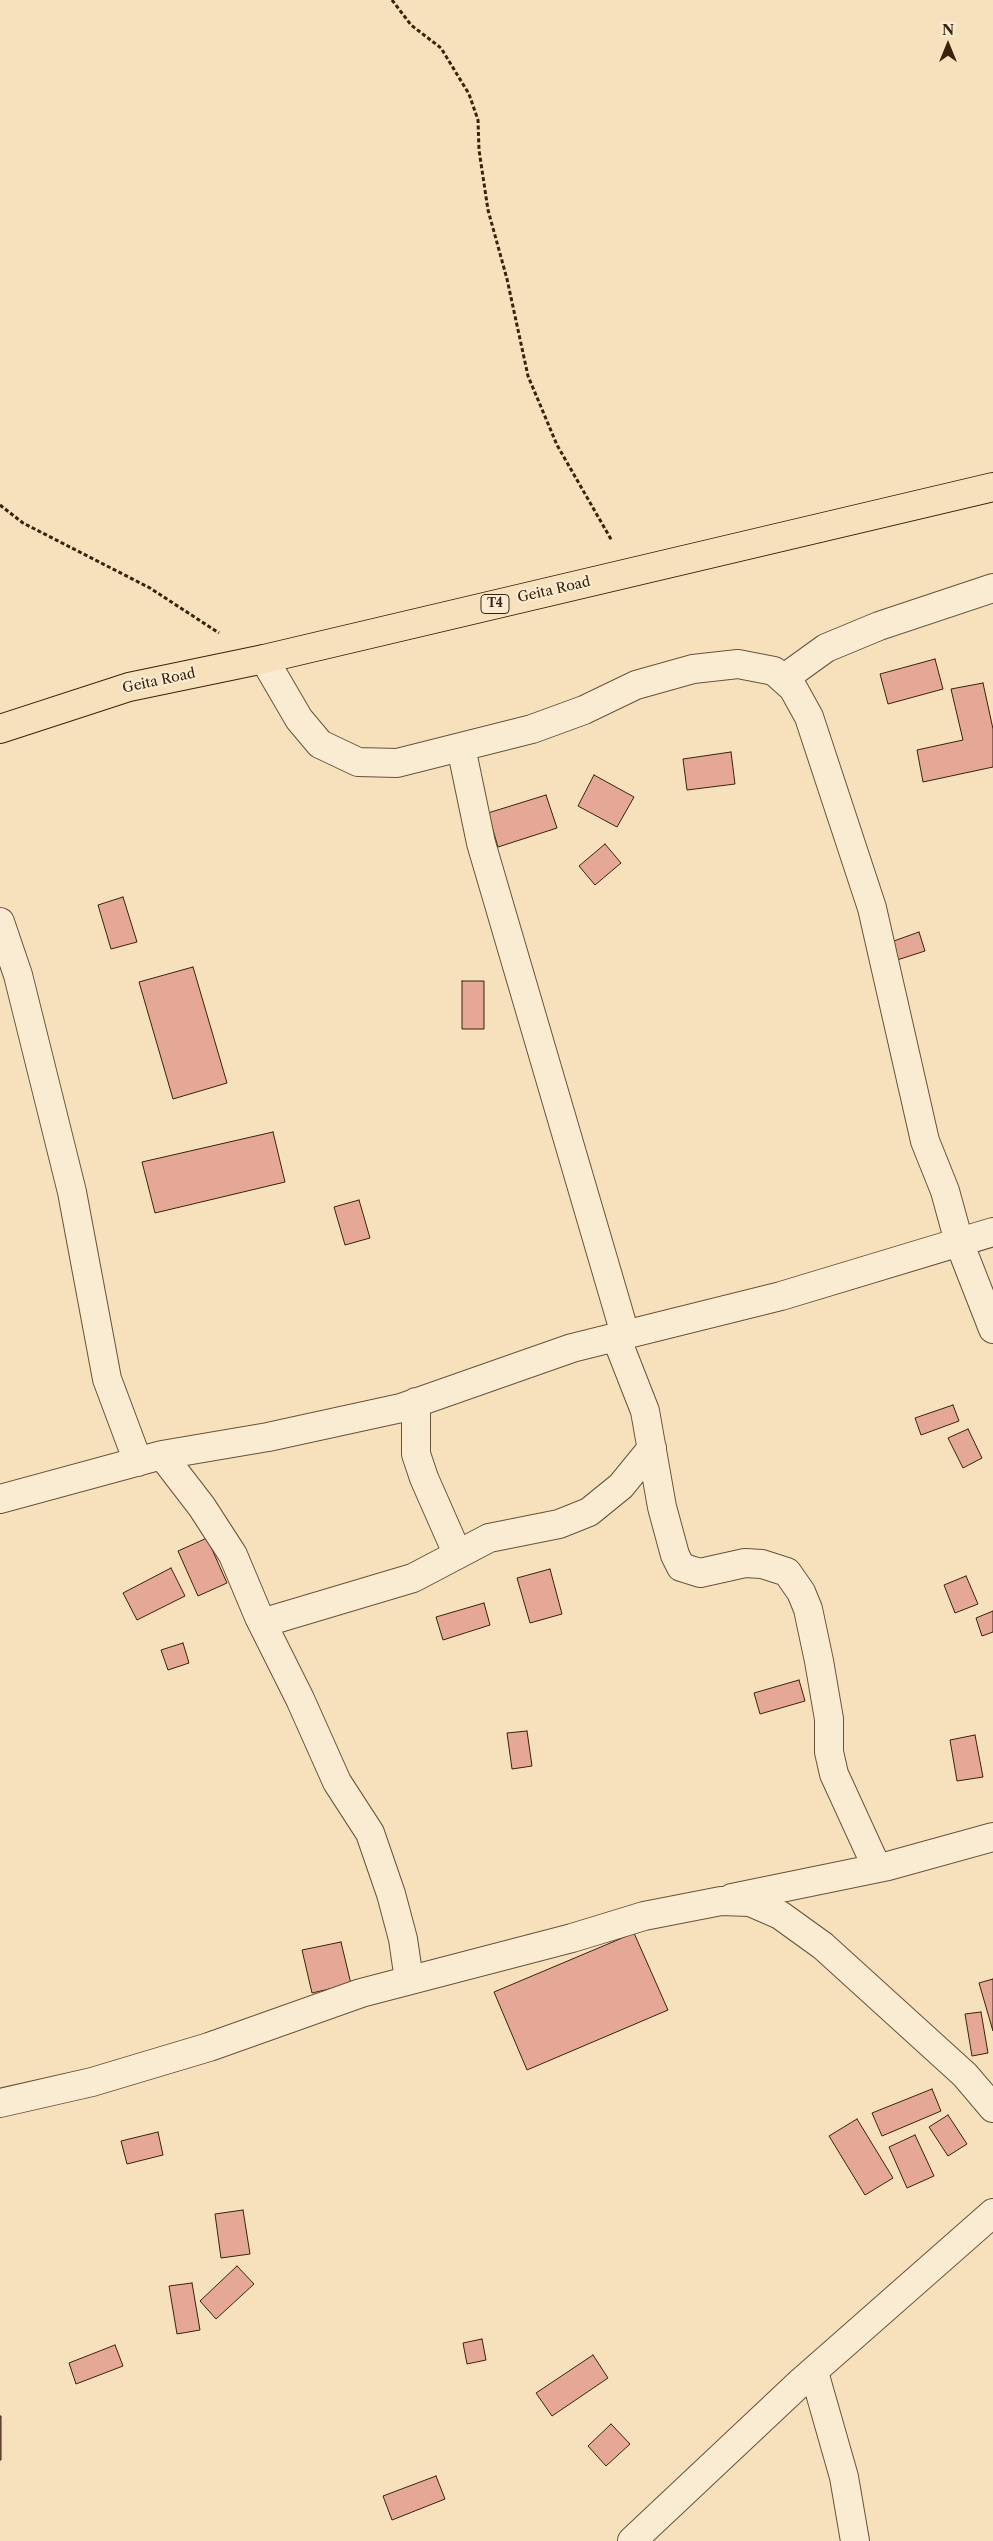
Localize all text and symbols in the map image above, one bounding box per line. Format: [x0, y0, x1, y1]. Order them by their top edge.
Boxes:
north arrow [923, 20, 973, 70]
text: N [942, 21, 954, 39]
street label: Geita Road [516, 573, 592, 607]
road number: T4 [481, 594, 509, 614]
street label: Geita Road [121, 665, 197, 697]

